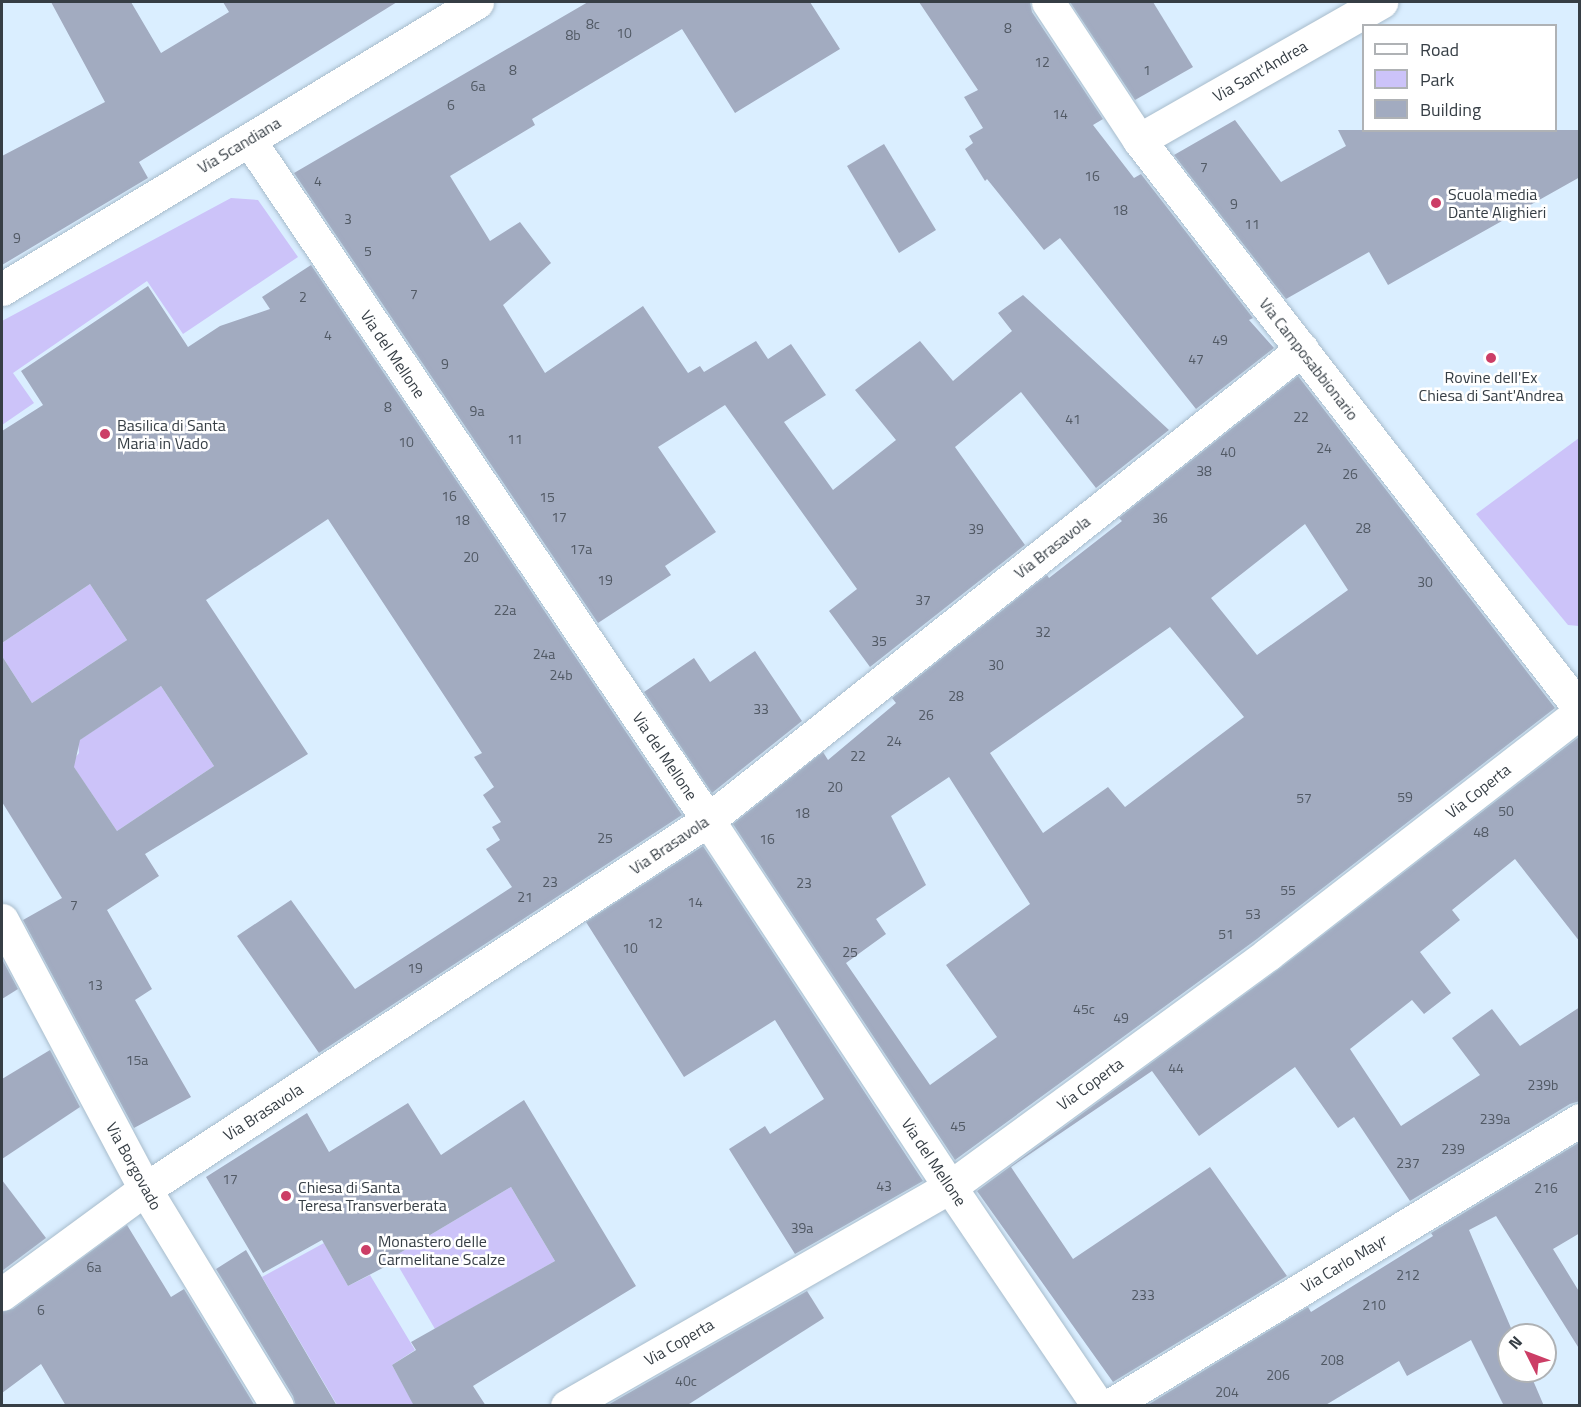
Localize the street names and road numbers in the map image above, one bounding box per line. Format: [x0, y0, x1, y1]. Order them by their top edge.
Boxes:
street label: Via Sant'Andrea [1209, 36, 1311, 106]
street label: Via Scandiana [194, 113, 284, 177]
street label: Via Camposabbionario [1255, 294, 1363, 424]
street label: Via del Mellone [357, 306, 429, 402]
street label: Via Brasavola [1010, 511, 1094, 583]
street label: Via del Mellone [629, 708, 701, 804]
street label: Via Coperta [1442, 760, 1514, 822]
street label: Via Brasavola [626, 812, 712, 878]
street label: Via Coperta [1053, 1054, 1127, 1114]
street label: Via Brasavola [220, 1079, 306, 1145]
street label: Via del Mellone [898, 1114, 970, 1210]
street label: Via Borgovado [102, 1119, 166, 1213]
street label: Via Carlo Mayr [1298, 1230, 1390, 1296]
street label: Via Coperta [641, 1314, 717, 1370]

